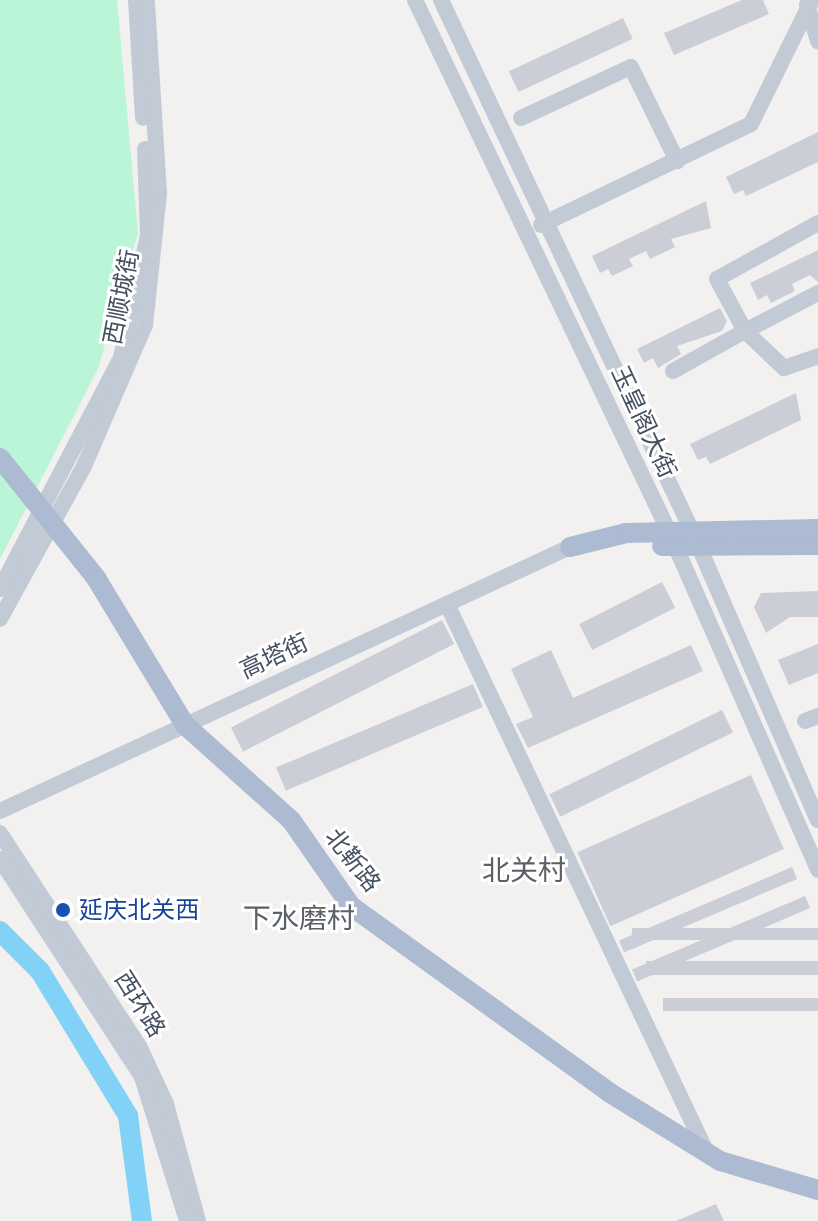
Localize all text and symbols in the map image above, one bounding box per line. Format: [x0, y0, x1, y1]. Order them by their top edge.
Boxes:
street label: 西顺城街 [98, 247, 144, 347]
street label: 玉皇阁大街 [606, 362, 682, 482]
street label: 高塔街 [235, 628, 313, 684]
street label: 北靳路 [319, 823, 387, 897]
district label: 北关村 [482, 853, 566, 887]
place label: 延庆北关西 [79, 896, 199, 924]
marker: 延庆北关西 [54, 901, 72, 919]
district label: 下水磨村 [243, 901, 355, 935]
street label: 西环路 [109, 966, 171, 1042]

